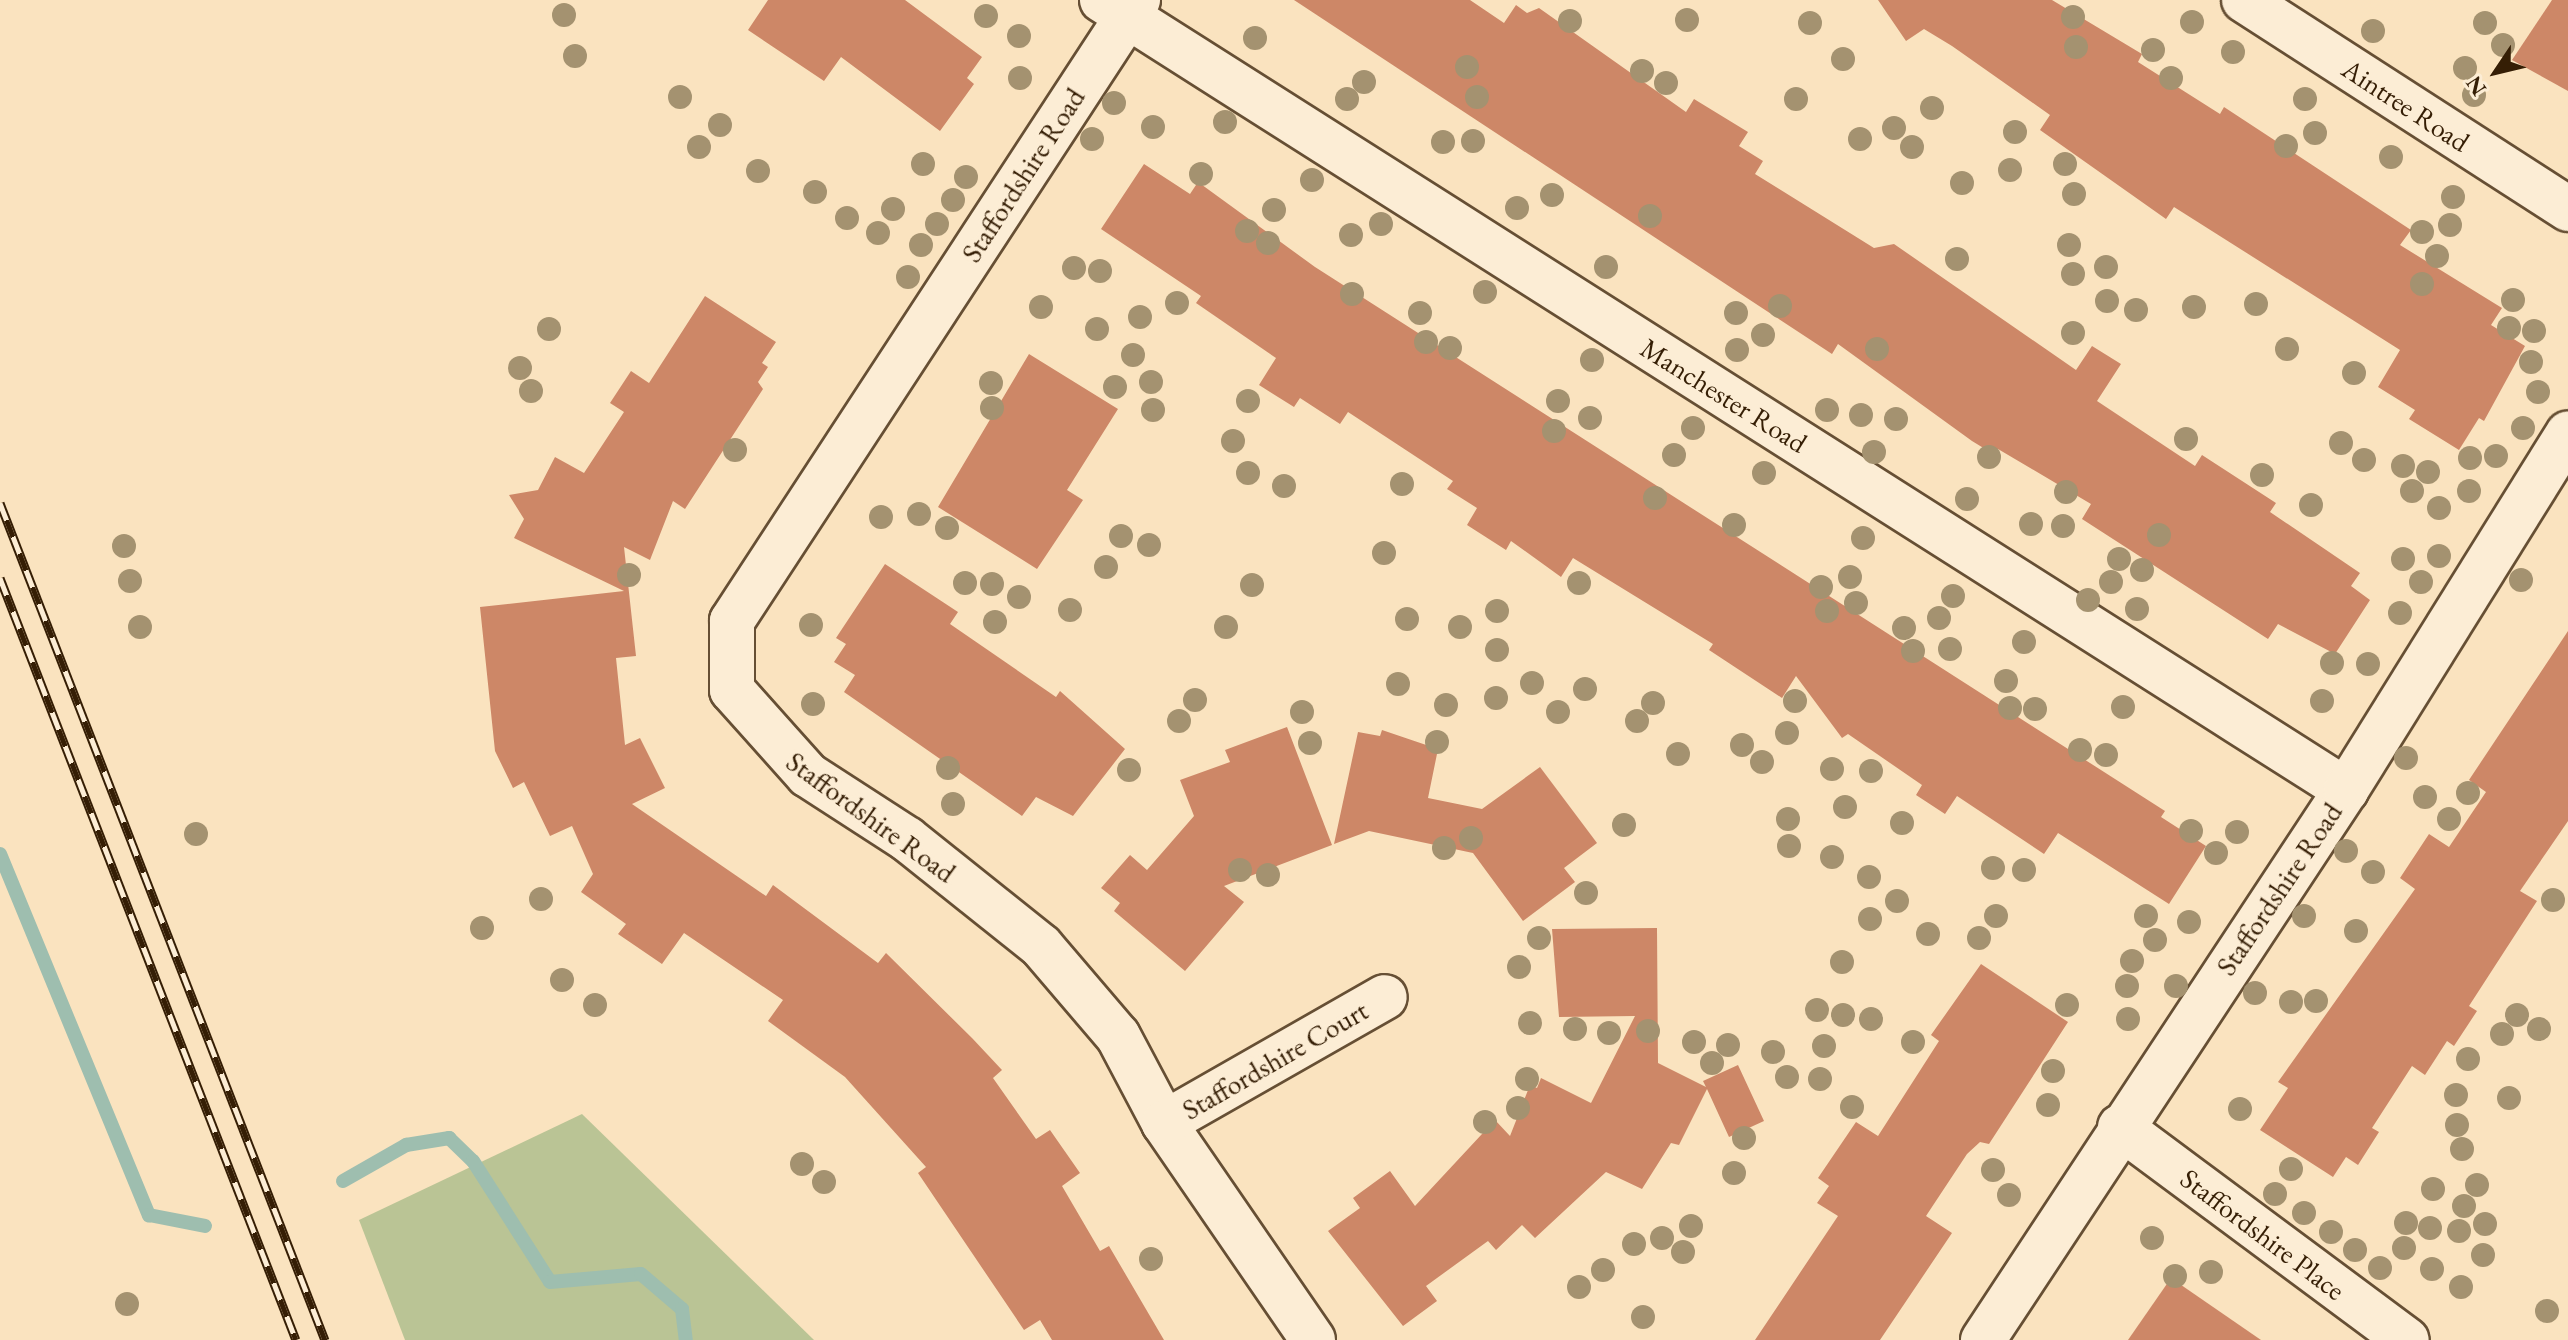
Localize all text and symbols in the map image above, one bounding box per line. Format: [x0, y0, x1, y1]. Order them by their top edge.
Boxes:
north arrow [2456, 32, 2536, 112]
street label: Aintree Road [2336, 51, 2476, 159]
text: N [2459, 70, 2493, 102]
street label: Staffordshire Road [954, 82, 1092, 268]
street label: Manchester Road [1635, 330, 1813, 460]
street label: Staffordshire Road [780, 744, 962, 890]
street label: Staffordshire Road [2209, 796, 2349, 982]
street label: Staffordshire Court [1176, 993, 1374, 1127]
street label: Staffordshire Place [2174, 1161, 2352, 1307]

